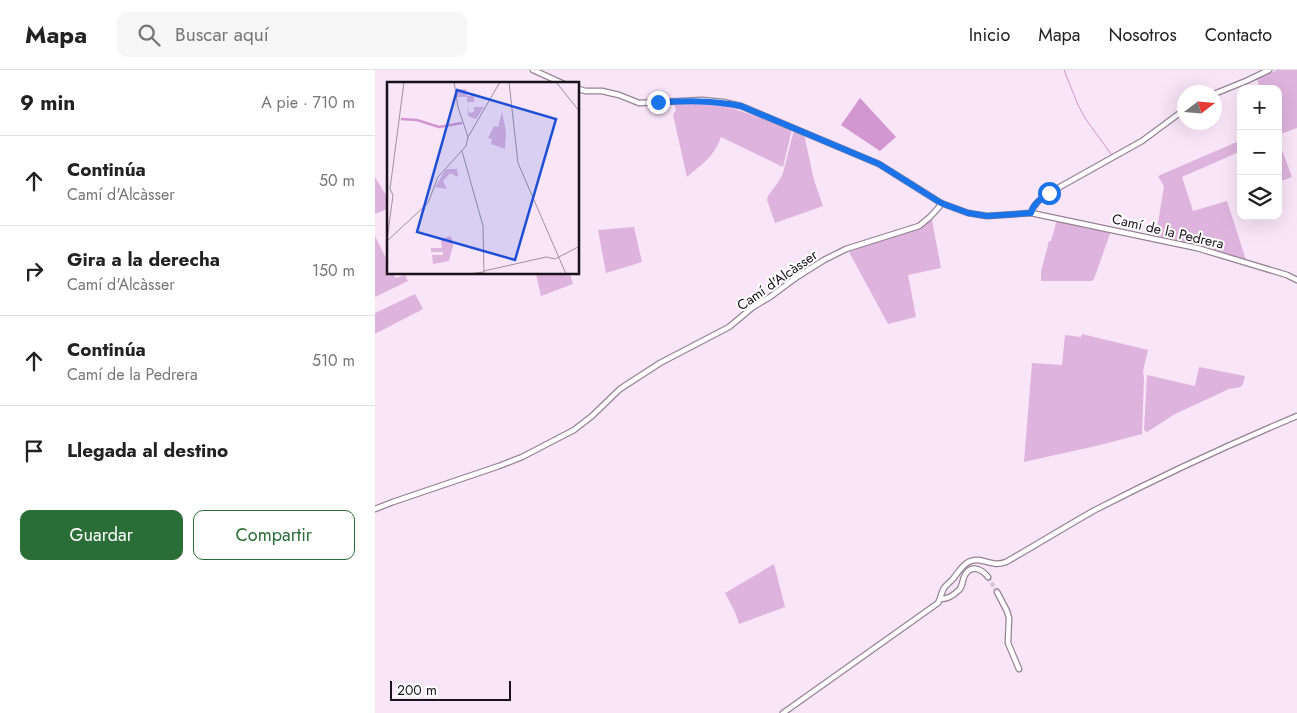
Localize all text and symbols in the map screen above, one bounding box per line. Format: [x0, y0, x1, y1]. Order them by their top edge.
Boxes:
search box [117, 12, 467, 57]
text: Mapa [25, 17, 87, 52]
icon: search [135, 21, 163, 49]
text: Buscar aquí [175, 21, 269, 48]
text: Inicio [969, 22, 1010, 48]
text: Mapa [1038, 22, 1080, 48]
text: Nosotros [1108, 22, 1177, 48]
text: Contacto [1205, 22, 1272, 48]
inset map [387, 82, 580, 275]
north arrow [1177, 85, 1222, 130]
map controls [1237, 85, 1282, 220]
button: + [1237, 85, 1282, 130]
text: 9 min [20, 88, 75, 118]
text: A pie · 710 m [261, 91, 355, 114]
route end [647, 91, 670, 114]
button: − [1237, 130, 1282, 175]
text: Continúa [67, 156, 146, 183]
icon: ahead [20, 167, 48, 195]
text: 50 m [319, 169, 355, 192]
button: layers [1237, 175, 1282, 220]
route start [1038, 182, 1061, 205]
text: Camí d'Alcàsser [67, 183, 175, 206]
street label: Camí de la Pedrera [1110, 208, 1226, 254]
street label: Camí d'Alcàsser [733, 245, 821, 315]
text: Gira a la derecha [67, 246, 220, 273]
icon: right [20, 257, 48, 285]
text: 150 m [312, 259, 355, 282]
text: Camí d'Alcàsser [67, 273, 175, 296]
text: Continúa [67, 336, 146, 363]
icon: ahead [20, 347, 48, 375]
text: 510 m [312, 349, 355, 372]
text: Camí de la Pedrera [67, 363, 198, 386]
icon: arrive [20, 437, 48, 465]
text: Llegada al destino [67, 437, 228, 464]
button: Guardar [20, 510, 183, 560]
button: Compartir [193, 510, 355, 560]
scale bar [390, 678, 511, 701]
text: 200 m [397, 680, 437, 700]

